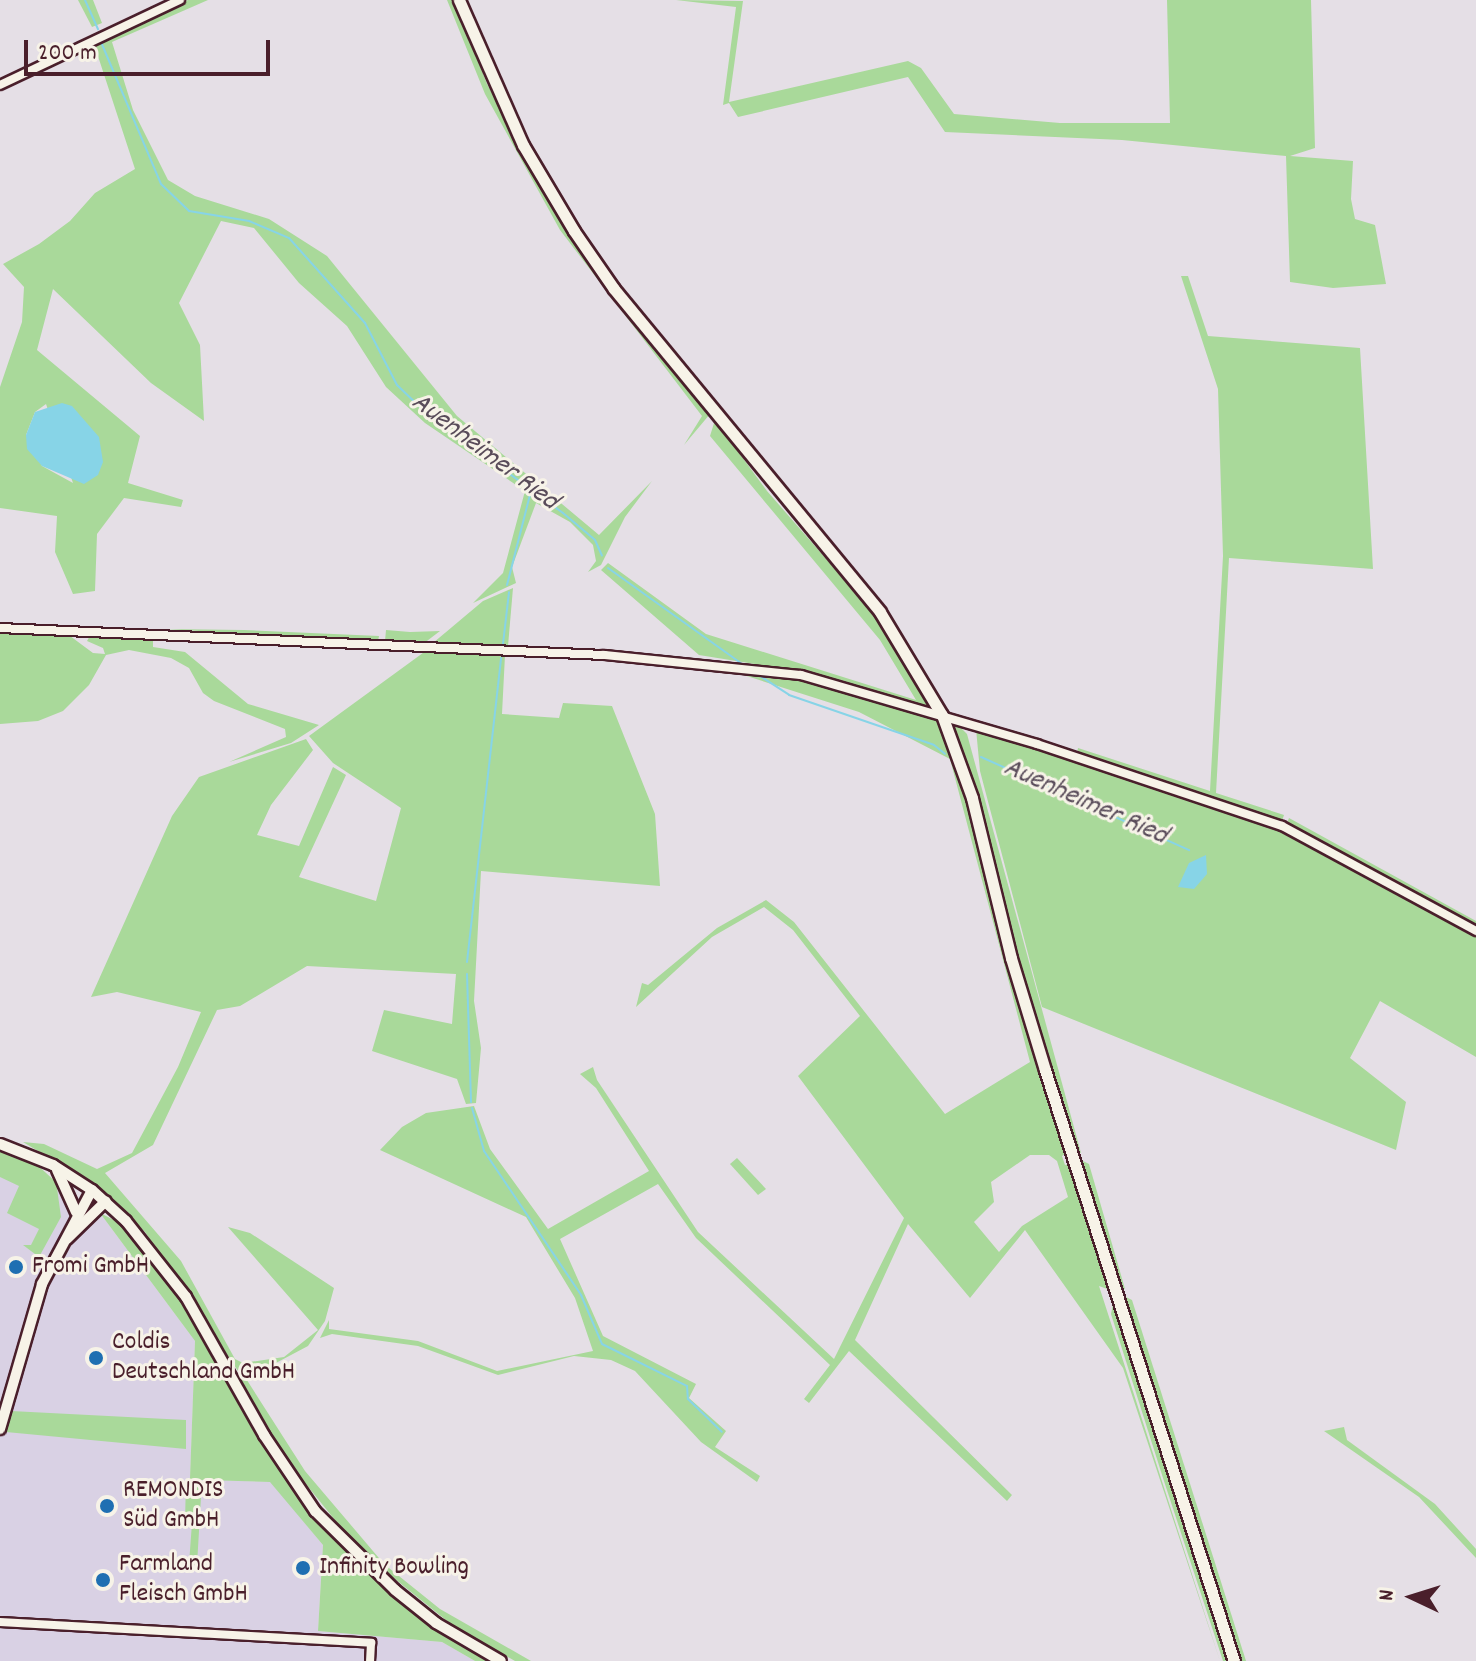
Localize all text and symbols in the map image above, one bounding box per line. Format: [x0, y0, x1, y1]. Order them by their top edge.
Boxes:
scale bar [28, 24, 274, 74]
text: 200 m [38, 37, 97, 71]
water label: Auenheimer Ried [404, 387, 564, 519]
water label: Auenheimer Ried [998, 752, 1172, 854]
place label: Fromi GmbH [32, 1251, 149, 1283]
marker: Fromi GmbH [7, 1258, 25, 1276]
place label: Coldis Deutschland GmbH [112, 1327, 295, 1388]
marker: Coldis Deutschland GmbH [87, 1349, 105, 1367]
place label: REMONDIS Süd GmbH [123, 1475, 223, 1536]
marker: REMONDIS Süd GmbH [98, 1497, 116, 1515]
place label: Farmland Fleisch GmbH [119, 1549, 248, 1610]
place label: Infinity Bowling [319, 1552, 469, 1584]
north arrow [1372, 1557, 1452, 1637]
marker: Infinity Bowling [294, 1559, 312, 1577]
marker: Farmland Fleisch GmbH [94, 1571, 112, 1589]
text: N [1372, 1589, 1403, 1602]

